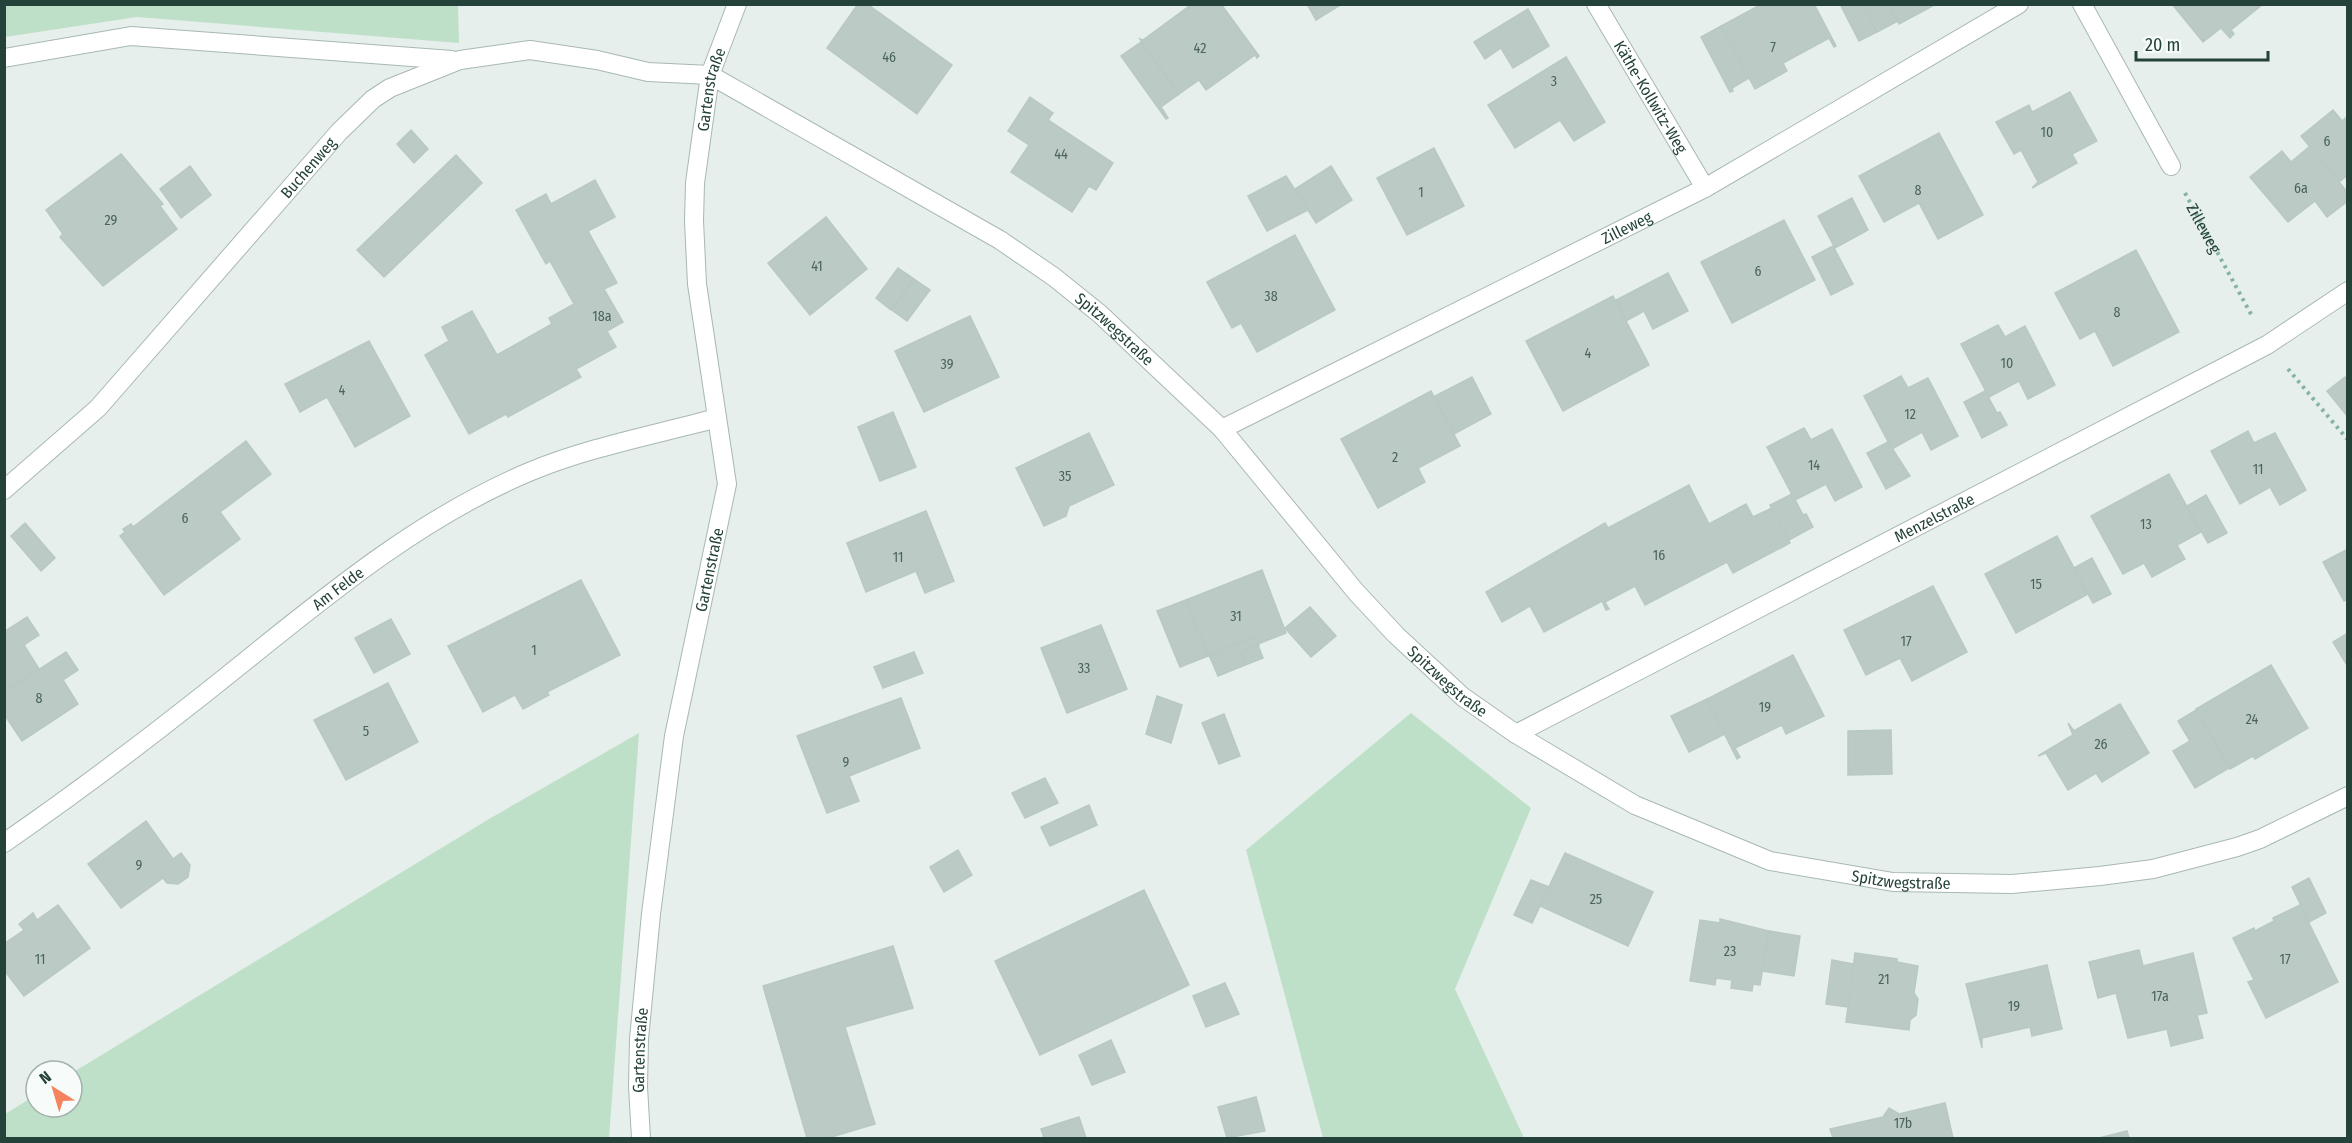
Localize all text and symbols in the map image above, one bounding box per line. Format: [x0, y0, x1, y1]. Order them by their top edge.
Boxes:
scale bar [2136, 24, 2268, 62]
text: 20 m [2145, 34, 2180, 56]
street label: Käthe-Kollwitz-Weg [1610, 37, 1692, 157]
house number: 7 [1770, 39, 1776, 56]
house number: 42 [1194, 40, 1206, 57]
street label: Gartenstraße [693, 45, 730, 133]
house number: 46 [882, 49, 896, 66]
house number: 3 [1551, 73, 1557, 90]
house number: 10 [2041, 124, 2053, 141]
street label: Buchenweg [277, 133, 340, 202]
house number: 6 [2324, 133, 2331, 150]
house number: 44 [1054, 146, 1068, 163]
house number: 6a [2294, 180, 2308, 197]
house number: 8 [1915, 182, 1922, 199]
house number: 1 [1418, 184, 1424, 201]
street label: Zilleweg [2182, 200, 2225, 257]
street label: Zilleweg [1598, 207, 1655, 248]
house number: 29 [105, 212, 118, 229]
house number: 41 [811, 258, 823, 275]
house number: 6 [1755, 263, 1762, 280]
house number: 38 [1264, 288, 1278, 305]
street label: Spitzwegstraße [1071, 289, 1157, 370]
house number: 8 [2114, 304, 2121, 321]
house number: 18a [592, 308, 612, 325]
house number: 4 [1585, 345, 1592, 362]
house number: 10 [2001, 355, 2013, 372]
house number: 39 [941, 356, 954, 373]
house number: 4 [339, 382, 346, 399]
house number: 12 [1904, 406, 1916, 423]
house number: 2 [1392, 449, 1398, 466]
house number: 14 [1808, 457, 1820, 474]
house number: 11 [2253, 461, 2263, 478]
house number: 35 [1059, 468, 1071, 485]
street label: Menzelstraße [1891, 489, 1978, 546]
house number: 6 [182, 510, 189, 527]
house number: 13 [2140, 516, 2152, 533]
street label: Gartenstraße [691, 526, 728, 614]
house number: 16 [1653, 547, 1665, 564]
house number: 11 [893, 549, 903, 566]
street label: Am Felde [309, 563, 367, 614]
house number: 15 [2030, 576, 2042, 593]
house number: 31 [1230, 608, 1242, 625]
house number: 17 [1900, 633, 1912, 650]
house number: 1 [531, 642, 537, 659]
street label: Spitzwegstraße [1404, 642, 1491, 721]
house number: 33 [1078, 660, 1090, 677]
house number: 8 [36, 690, 43, 707]
house number: 19 [1759, 699, 1771, 716]
house number: 24 [2246, 711, 2259, 728]
house number: 5 [363, 723, 369, 740]
house number: 26 [2094, 736, 2108, 753]
house number: 9 [843, 754, 850, 771]
house number: 9 [136, 857, 143, 874]
street label: Spitzwegstraße [1850, 866, 1951, 893]
house number: 25 [1590, 891, 1602, 908]
house number: 23 [1724, 943, 1736, 960]
house number: 11 [35, 951, 45, 968]
house number: 17 [2279, 951, 2291, 968]
house number: 21 [1878, 971, 1890, 988]
house number: 17a [2151, 988, 2169, 1005]
house number: 19 [2008, 998, 2020, 1015]
street label: Gartenstraße [629, 1007, 652, 1093]
north arrow [24, 1059, 84, 1119]
text: N [36, 1067, 55, 1088]
house number: 17b [1894, 1115, 1912, 1132]

